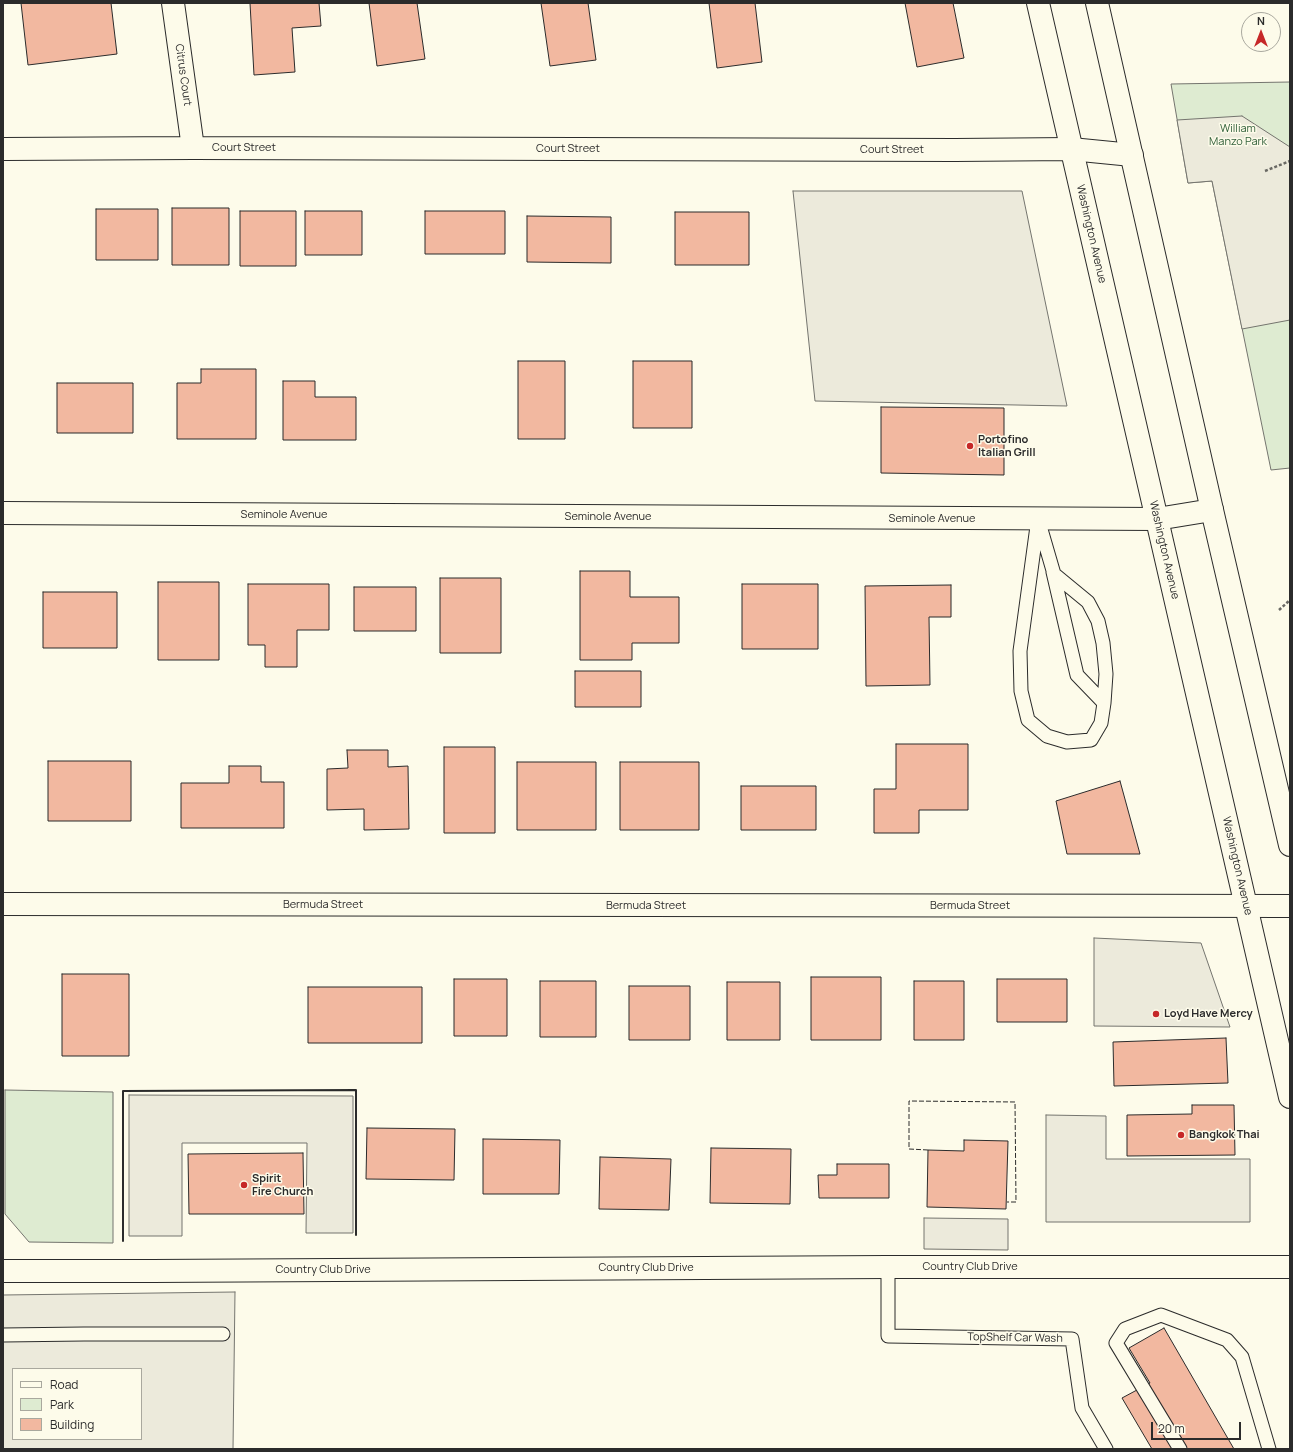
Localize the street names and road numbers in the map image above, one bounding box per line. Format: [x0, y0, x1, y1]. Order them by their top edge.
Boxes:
street label: Citrus Court [172, 43, 194, 107]
street label: Court Street [212, 141, 276, 155]
street label: Court Street [536, 142, 600, 156]
street label: Court Street [860, 143, 924, 157]
street label: Washington Avenue [1073, 183, 1109, 285]
street label: Washington Avenue [1146, 499, 1182, 601]
street label: Seminole Avenue [241, 508, 327, 522]
street label: Seminole Avenue [565, 510, 651, 524]
street label: Seminole Avenue [889, 512, 975, 526]
street label: Washington Avenue [1219, 815, 1255, 917]
street label: Bermuda Street [283, 898, 363, 912]
street label: Bermuda Street [606, 899, 686, 913]
street label: Bermuda Street [930, 899, 1010, 913]
street label: Country Club Drive [922, 1260, 1018, 1274]
street label: Country Club Drive [598, 1261, 694, 1275]
street label: Country Club Drive [275, 1263, 371, 1277]
street label: TopShelf Car Wash [967, 1331, 1063, 1345]

